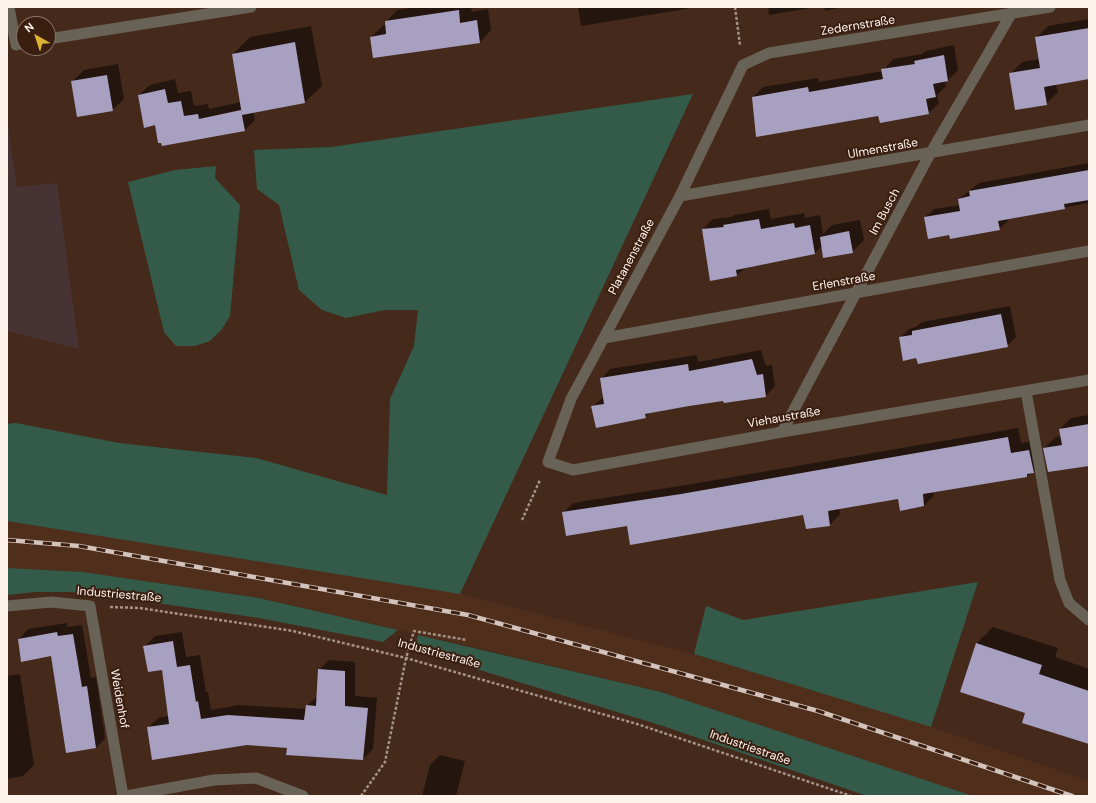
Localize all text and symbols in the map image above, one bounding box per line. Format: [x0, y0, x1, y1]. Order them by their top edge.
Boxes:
street label: Zedernstraße [820, 13, 896, 39]
north arrow [16, 16, 56, 56]
text: N [22, 19, 37, 35]
street label: Ulmenstraße [847, 136, 919, 162]
street label: Im Busch [867, 186, 903, 238]
street label: Platanenstraße [606, 217, 658, 297]
street label: Erlenstraße [811, 269, 877, 295]
street label: Viehaustraße [746, 404, 822, 432]
street label: Industriestraße [76, 584, 162, 606]
street label: Industriestraße [396, 636, 482, 672]
street label: Weidenhof [107, 668, 131, 730]
street label: Industriestraße [708, 727, 792, 769]

